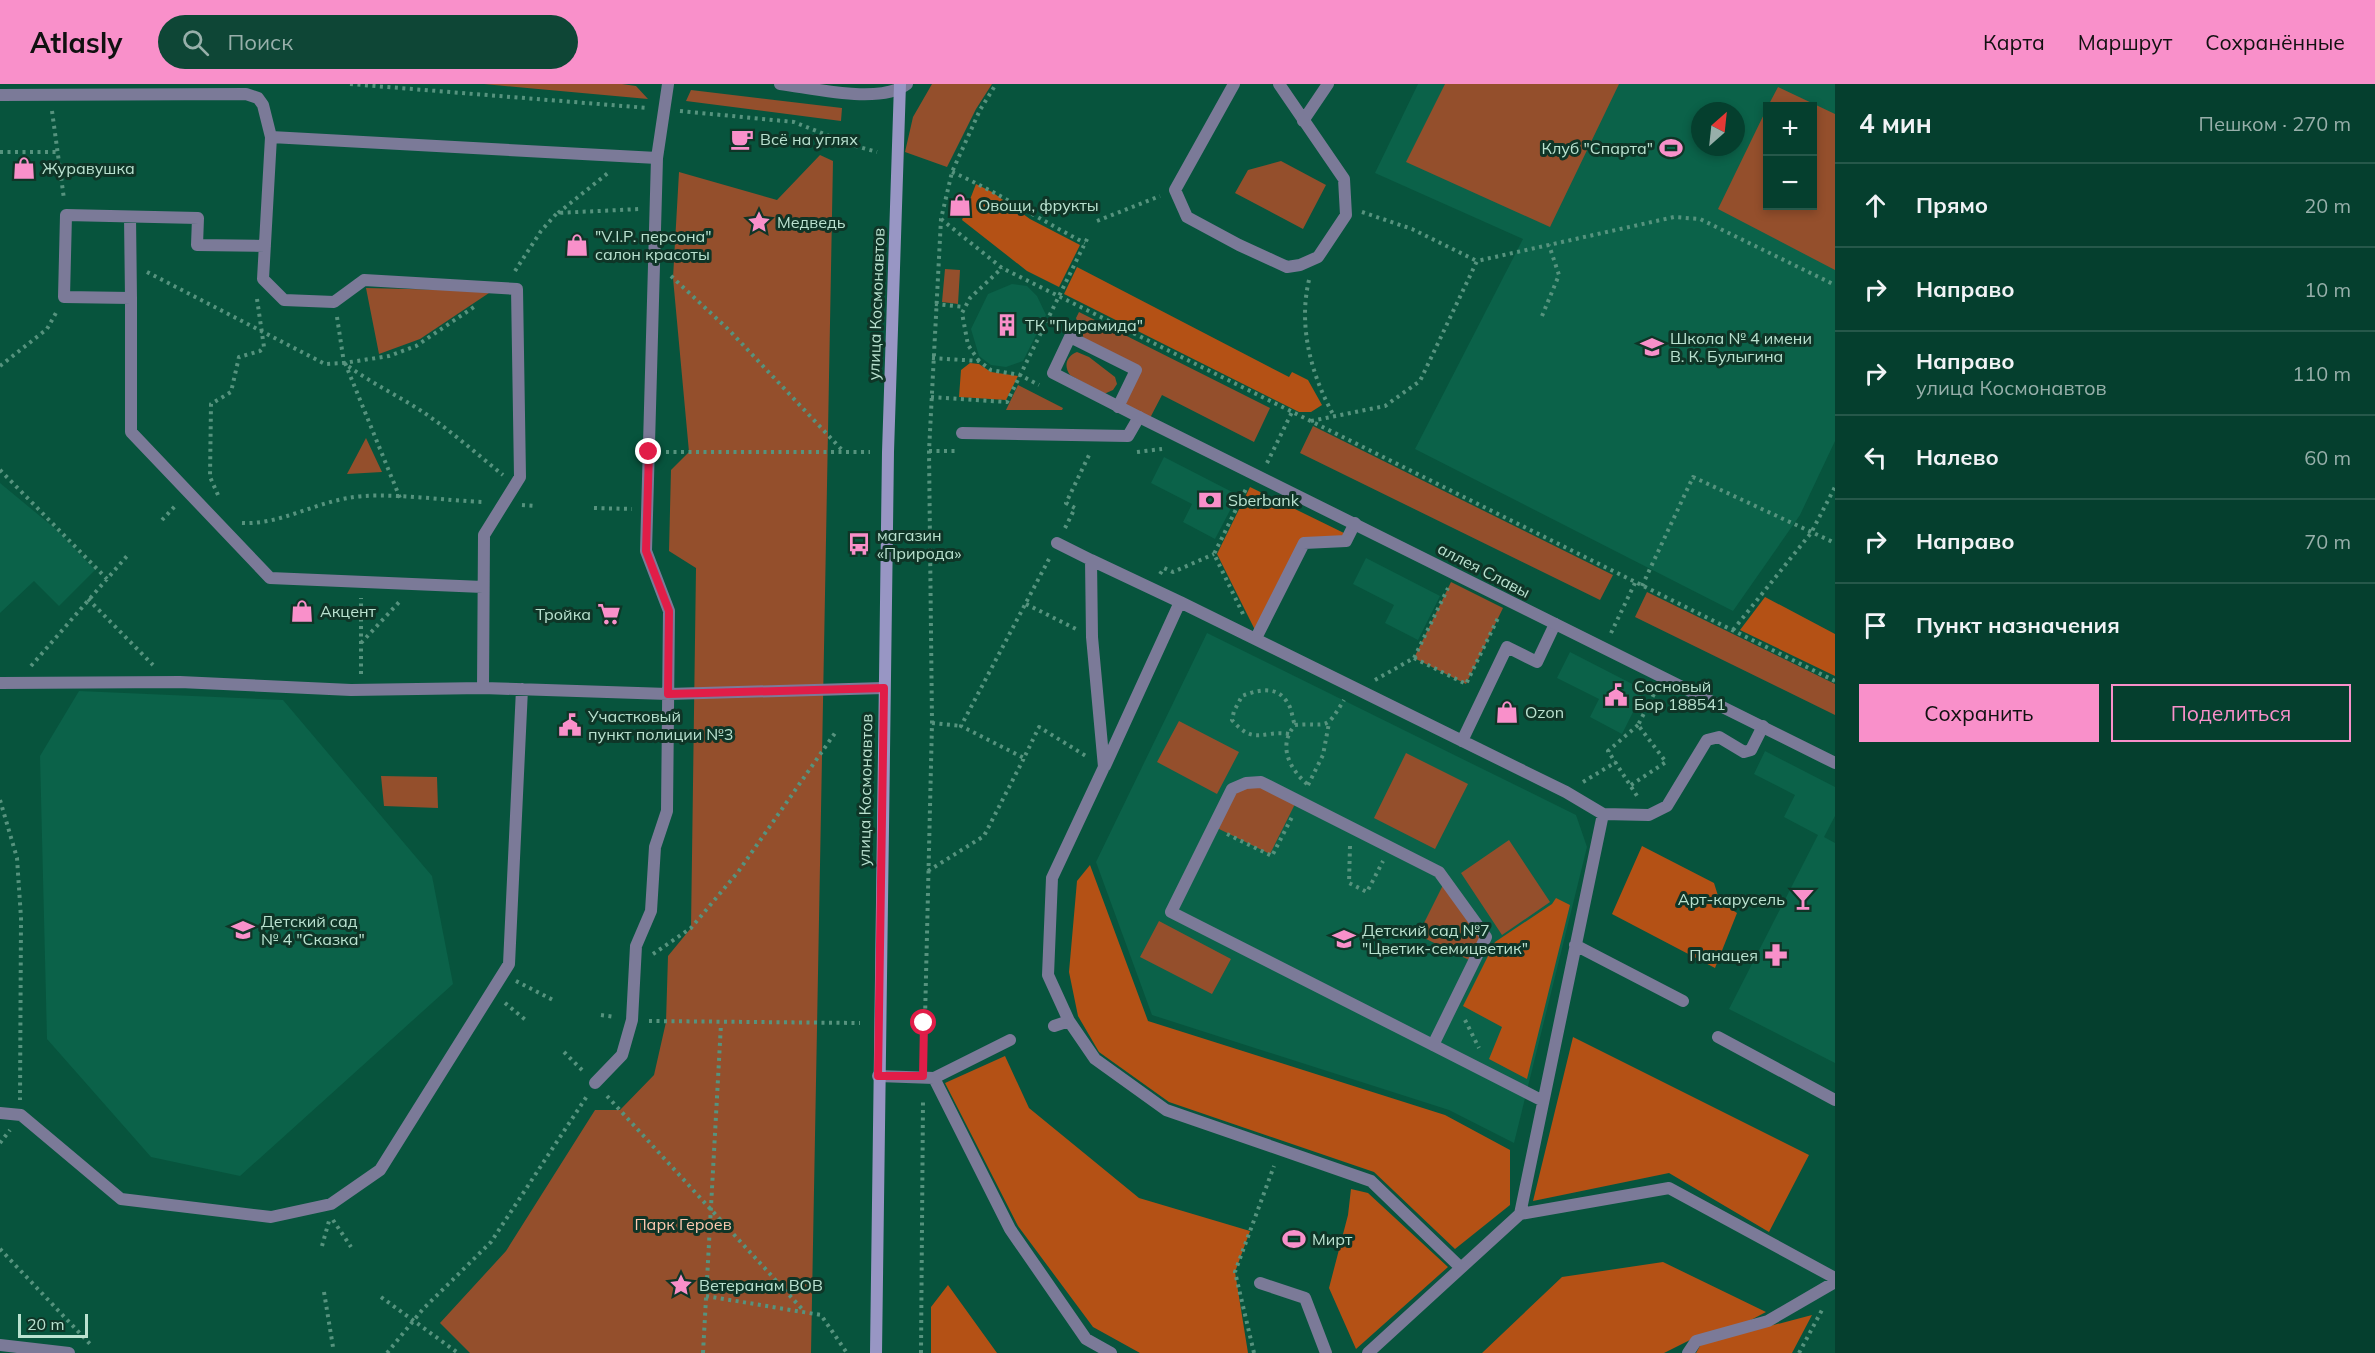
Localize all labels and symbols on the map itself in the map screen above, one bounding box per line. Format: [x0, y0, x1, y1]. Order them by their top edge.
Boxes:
north arrow [1691, 102, 1745, 156]
cafe icon: Всё на углях [729, 126, 755, 152]
place label: Всё на углях [760, 129, 858, 149]
sports icon: Клуб "Спарта" [1658, 135, 1684, 161]
place label: Клуб "Спарта" [1541, 138, 1653, 158]
shop icon: Журавушка [11, 155, 37, 181]
place label: Журавушка [42, 158, 135, 178]
shop icon: Овощи, фрукты [947, 192, 973, 218]
place label: Овощи, фрукты [978, 195, 1099, 215]
place icon: Медведь [746, 209, 772, 235]
place label: Медведь [777, 212, 846, 232]
place label: "V.I.P. персона" cалон красоты [595, 226, 712, 264]
street label: улица Космонавтов [863, 227, 889, 381]
shop icon: "V.I.P. персона" cалон красоты [564, 232, 590, 258]
building icon: ТК "Пирамида" [994, 312, 1020, 338]
place label: ТК "Пирамида" [1025, 315, 1143, 335]
place label: Школа № 4 имени В. К. Булыгина [1670, 328, 1812, 366]
school or university icon: Школа № 4 имени В. К. Булыгина [1639, 334, 1665, 360]
route end [635, 438, 661, 464]
bank icon: Sberbank [1197, 487, 1223, 513]
place label: Sberbank [1228, 490, 1300, 510]
place label: магазин «Природа» [877, 525, 961, 563]
bus stop icon: магазин «Природа» [846, 531, 872, 557]
street label: аллея Славы [1434, 538, 1534, 602]
shop icon: Акцент [289, 598, 315, 624]
place label: Акцент [320, 601, 377, 621]
supermarket icon: Тройка [596, 601, 622, 627]
place label: Тройка [536, 604, 591, 624]
place label: Сосновый Бор 188541 [1634, 676, 1726, 714]
public building icon: Сосновый Бор 188541 [1603, 682, 1629, 708]
shop icon: Ozon [1494, 699, 1520, 725]
place label: Ozon [1525, 702, 1564, 722]
place label: Участковый пункт полиции №3 [587, 706, 733, 744]
public building icon: Участковый пункт полиции №3 [557, 712, 583, 738]
street label: улица Космонавтов [854, 713, 876, 866]
bar icon: Арт-карусель [1790, 886, 1816, 912]
place label: Арт-карусель [1678, 889, 1785, 909]
place label: Детский сад № 4 "Сказка" [261, 911, 365, 949]
school or university icon: Детский сад № 4 "Сказка" [230, 917, 256, 943]
place label: Детский сад №7 "Цветик-семицветик" [1362, 920, 1528, 958]
school or university icon: Детский сад №7 "Цветик-семицветик" [1331, 926, 1357, 952]
pharmacy icon: Панацея [1763, 942, 1789, 968]
place label: Панацея [1689, 945, 1758, 965]
route start [910, 1009, 936, 1035]
park label: Парк Героев [634, 1214, 732, 1234]
sports icon: Мирт [1281, 1226, 1307, 1252]
place label: Мирт [1312, 1229, 1353, 1249]
place icon: Ветеранам ВОВ [668, 1272, 694, 1298]
place label: Ветеранам ВОВ [699, 1275, 823, 1295]
scale bar [18, 1311, 88, 1338]

